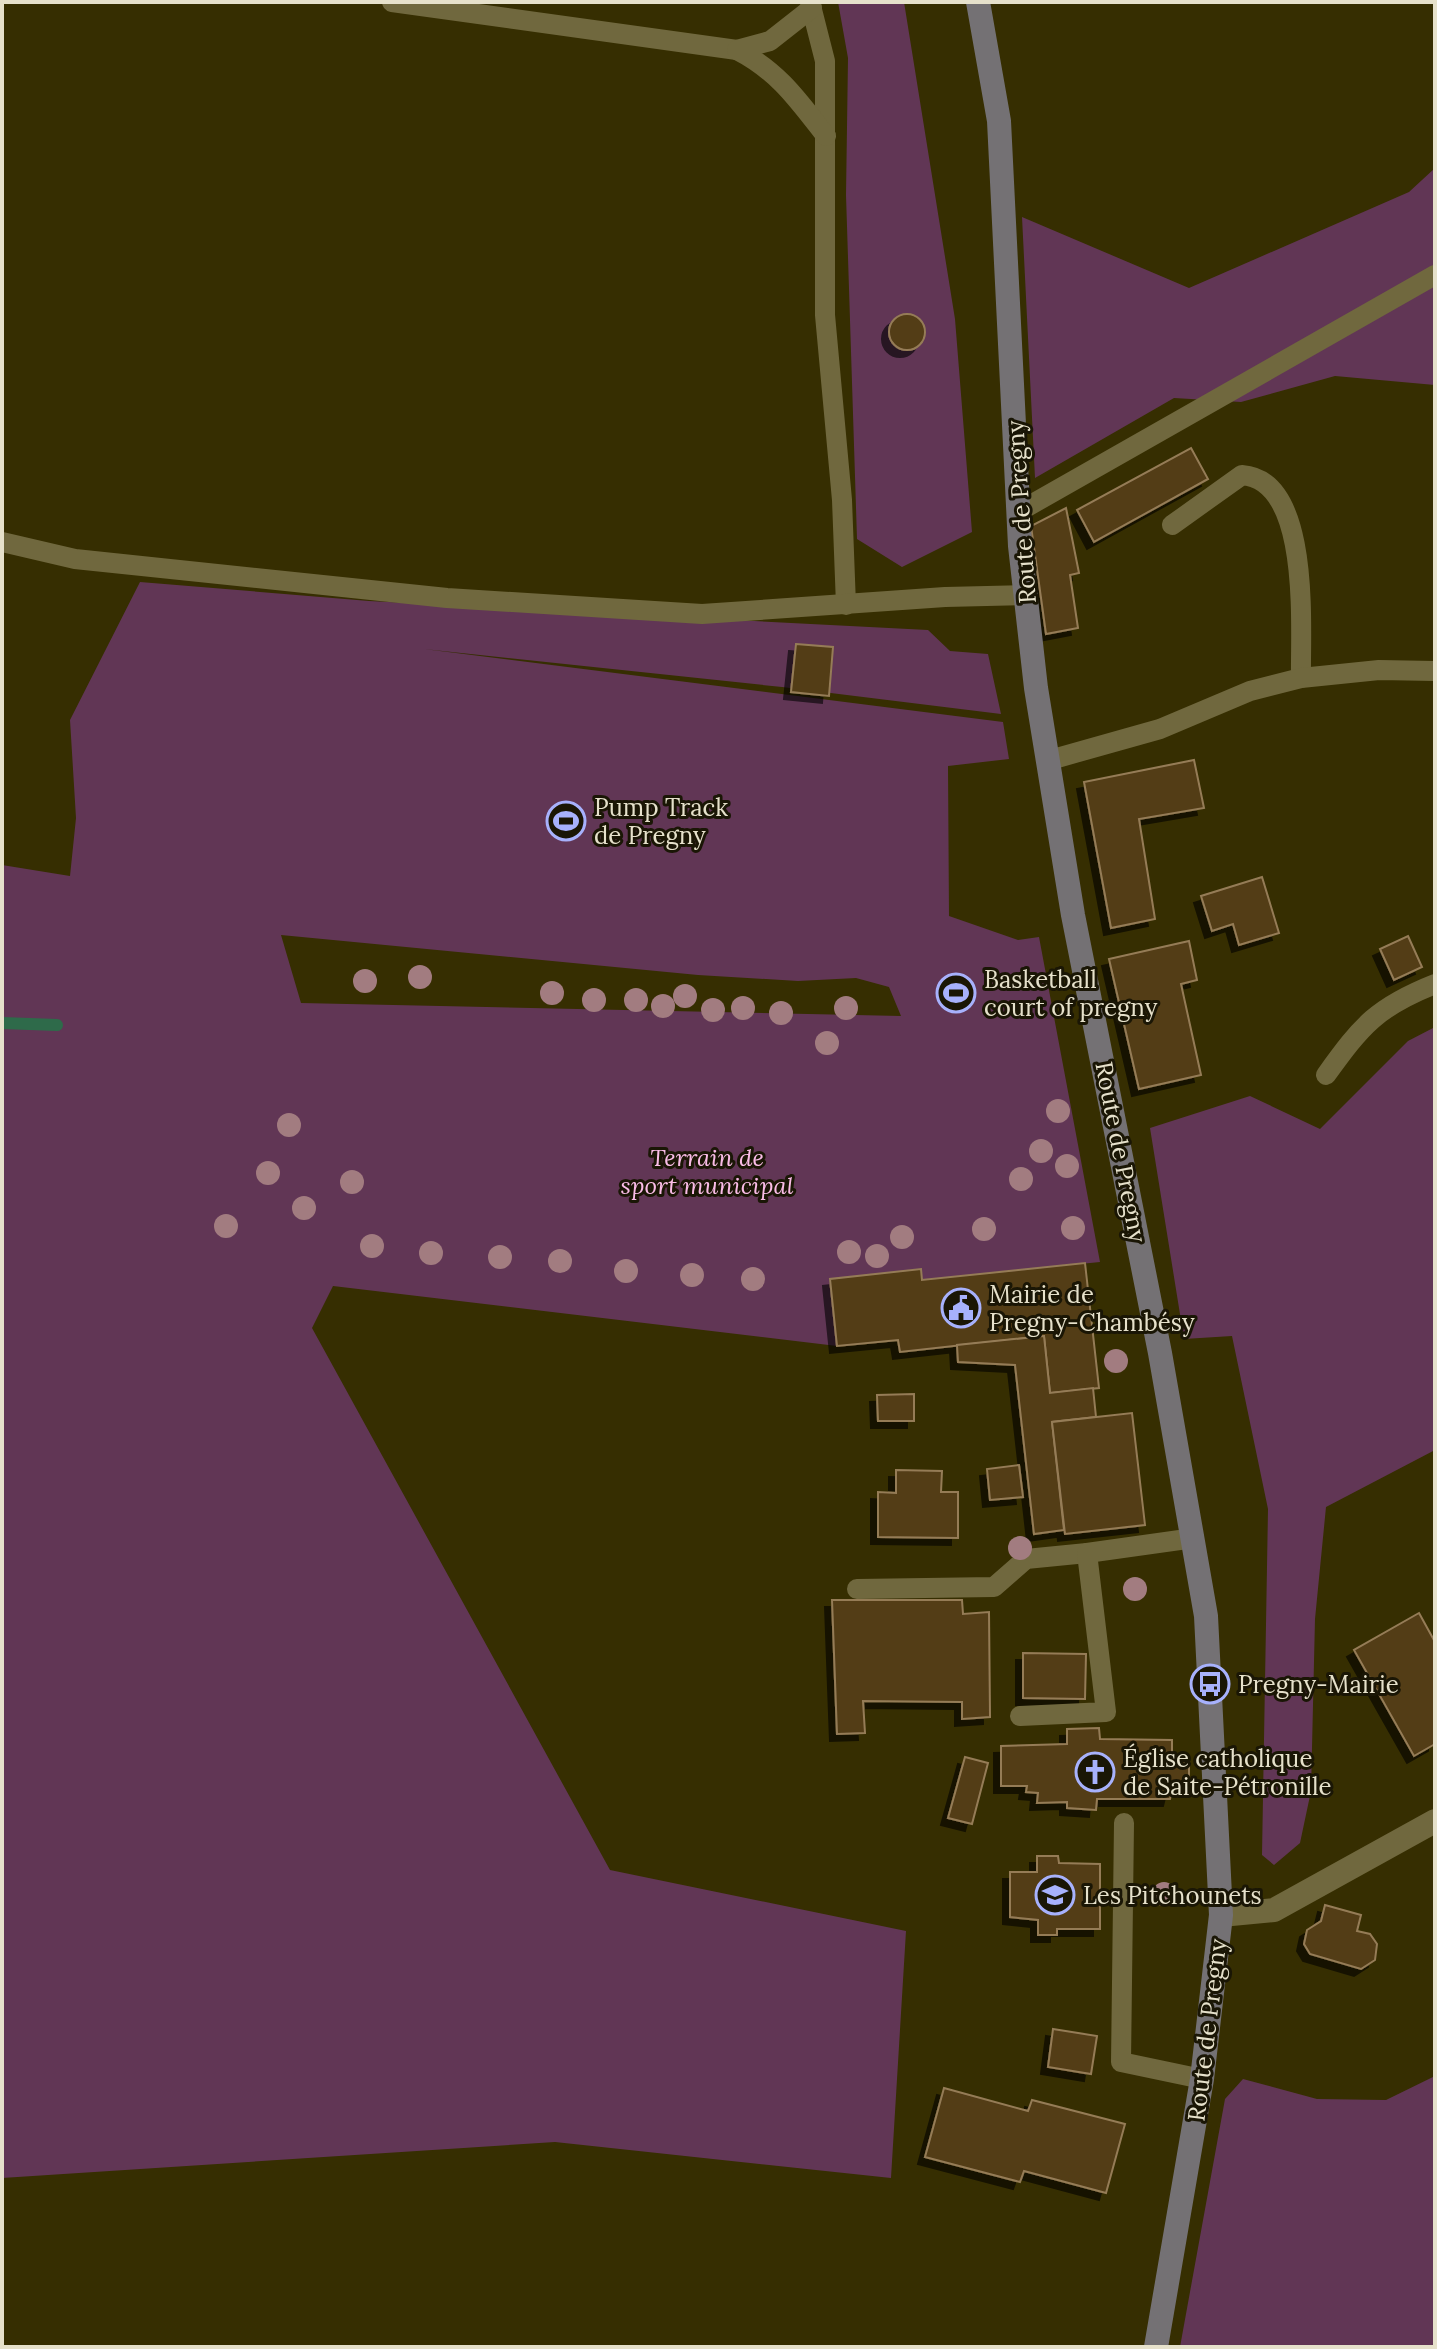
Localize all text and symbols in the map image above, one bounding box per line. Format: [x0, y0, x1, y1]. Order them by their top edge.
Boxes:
street label: Route de Pregny [999, 419, 1043, 605]
place label: Pump Track de Pregny [594, 792, 728, 851]
sports icon: Pump Track de Pregny [545, 800, 587, 842]
place label: Basketball court of pregny [984, 964, 1158, 1023]
sports icon: Basketball court of pregny [935, 972, 977, 1014]
street label: Route de Pregny [1088, 1059, 1154, 1245]
park label: Terrain de sport municipal [620, 1142, 794, 1201]
place label: Mairie de Pregny-Chambésy [989, 1279, 1195, 1338]
public building icon: Mairie de Pregny-Chambésy [940, 1287, 982, 1329]
bus stop icon: Pregny-Mairie [1189, 1663, 1231, 1705]
place label: Pregny-Mairie [1238, 1669, 1399, 1700]
place label: Église catholique de Saite-Pétronille [1123, 1743, 1332, 1802]
church icon: Église catholique de Saite-Pétronille [1074, 1751, 1116, 1793]
school or university icon: Les Pitchounets [1034, 1874, 1076, 1916]
place label: Les Pitchounets [1083, 1880, 1262, 1911]
street label: Route de Pregny [1180, 1937, 1234, 2123]

